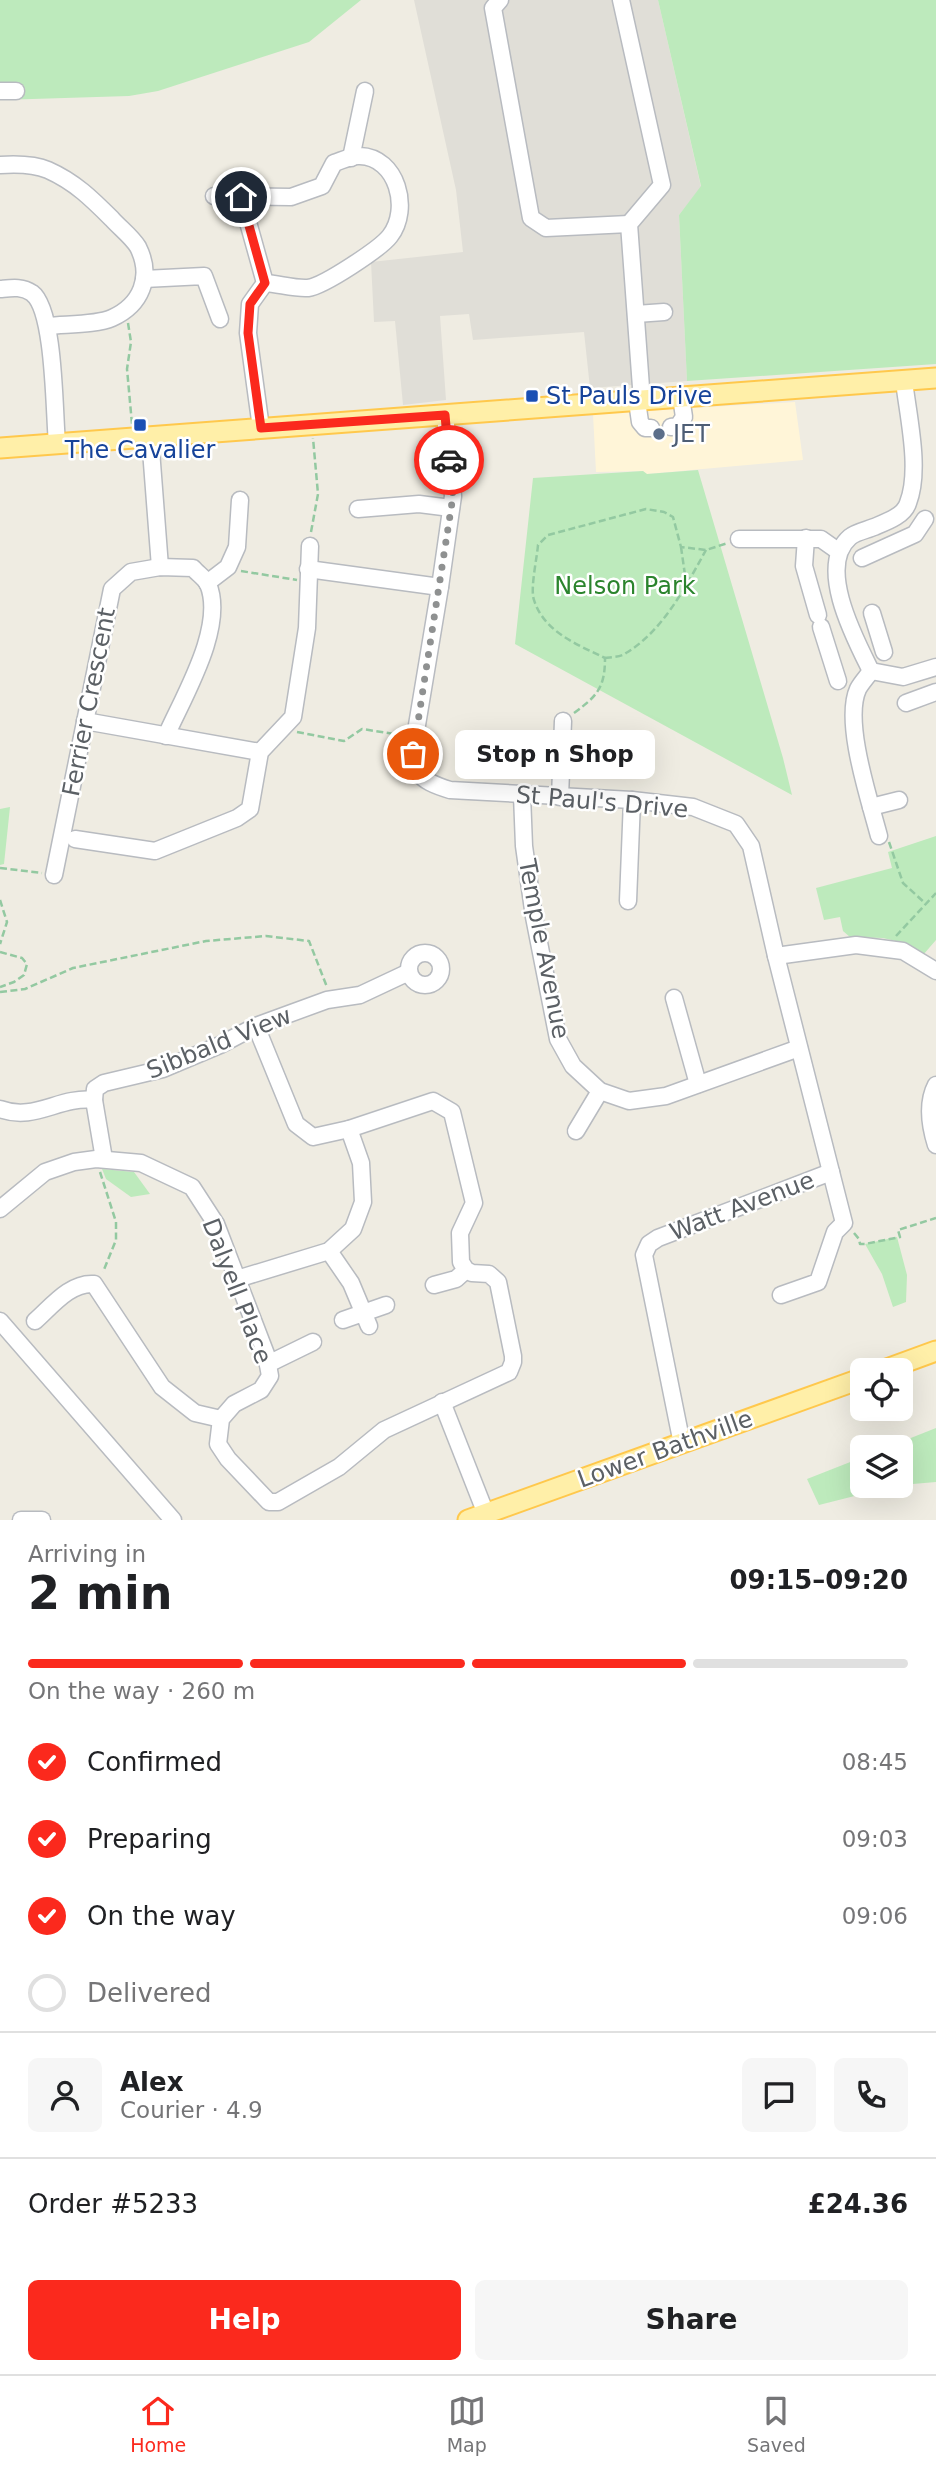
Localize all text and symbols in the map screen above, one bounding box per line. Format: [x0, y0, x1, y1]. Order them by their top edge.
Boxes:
pin [211, 167, 271, 227]
icon: home [222, 178, 260, 216]
place label: St Pauls Drive [546, 382, 712, 410]
marker: St Pauls Drive [524, 388, 540, 404]
marker: The Cavalier [132, 417, 148, 433]
place label: JET [671, 420, 710, 448]
courier [414, 425, 484, 495]
marker: JET [651, 426, 667, 442]
place label: The Cavalier [64, 436, 215, 464]
icon: car [430, 441, 468, 479]
park label: Nelson Park [554, 572, 696, 600]
street label: Ferrier Crescent [57, 605, 121, 799]
pin [383, 724, 443, 784]
callout: Stop n Shop [455, 730, 654, 778]
icon: bag [394, 735, 432, 773]
text: Stop n Shop [476, 741, 634, 767]
street label: St Paul's Drive [515, 781, 689, 823]
street label: Temple Avenue [513, 856, 575, 1041]
street label: Sibbald View [143, 1001, 295, 1085]
street label: Watt Avenue [666, 1166, 818, 1246]
street label: Dalyell Place [196, 1214, 278, 1368]
map controls [850, 1358, 913, 1498]
button: locate [850, 1358, 913, 1421]
street label: Lower Bathville [574, 1404, 756, 1494]
button: layers [850, 1435, 913, 1498]
text: Arriving in [28, 1541, 146, 1567]
text: 09:15–09:20 [729, 1565, 908, 1595]
text: 2 min [28, 1566, 172, 1620]
text: On the way · 260 m [28, 1678, 255, 1704]
icon: check [28, 1743, 66, 1781]
text: Confirmed [87, 1747, 222, 1777]
text: 08:45 [842, 1749, 908, 1775]
icon: check [28, 1820, 66, 1858]
text: Preparing [87, 1824, 212, 1854]
text: 09:03 [842, 1826, 908, 1852]
icon: check [28, 1897, 66, 1935]
text: On the way [87, 1901, 236, 1931]
text: 09:06 [842, 1903, 908, 1929]
text: Delivered [87, 1978, 211, 2008]
button: person [28, 2058, 102, 2132]
button: chat [742, 2058, 816, 2132]
button: phone [834, 2058, 908, 2132]
text: Alex [120, 2067, 183, 2097]
text: Courier · 4.9 [120, 2097, 263, 2123]
text: Order #5233 [28, 2189, 198, 2219]
text: £24.36 [808, 2189, 908, 2219]
button: Help [28, 2280, 461, 2360]
button: Share [475, 2280, 908, 2360]
tab: Home [130, 2392, 186, 2456]
tab: Map [447, 2392, 487, 2456]
tab: Saved [747, 2392, 806, 2456]

